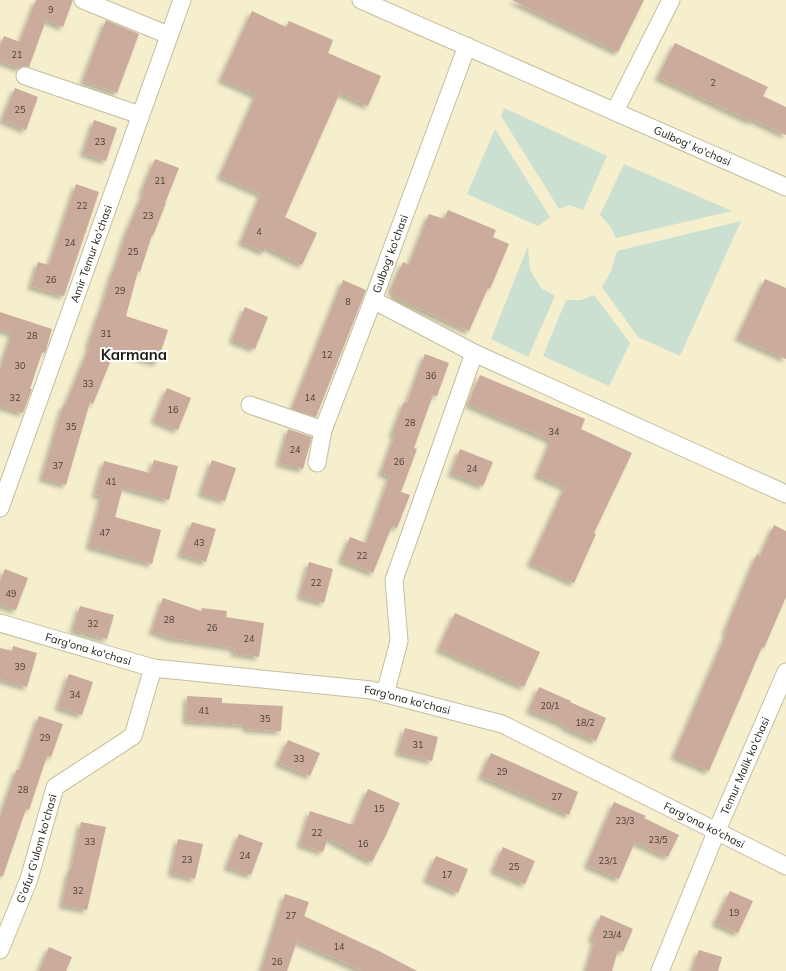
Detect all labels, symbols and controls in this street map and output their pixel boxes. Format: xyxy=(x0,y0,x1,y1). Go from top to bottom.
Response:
house number: 9 xyxy=(48,4,54,15)
house number: 21 xyxy=(12,49,22,60)
house number: 2 xyxy=(710,77,716,88)
house number: 25 xyxy=(15,104,26,115)
street label: Gulbog' ko'chasi xyxy=(652,123,733,169)
house number: 23 xyxy=(95,136,105,147)
house number: 21 xyxy=(155,175,165,186)
house number: 22 xyxy=(77,200,87,211)
street label: Amir Temur ko'chasi xyxy=(67,203,115,305)
house number: 23 xyxy=(143,210,153,221)
street label: Gulbog' ko'chasi xyxy=(369,213,411,295)
house number: 4 xyxy=(256,226,262,237)
house number: 24 xyxy=(65,237,76,248)
house number: 25 xyxy=(128,246,139,257)
house number: 26 xyxy=(46,274,56,285)
house number: 29 xyxy=(115,285,125,296)
house number: 8 xyxy=(345,296,351,307)
house number: 31 xyxy=(101,328,111,339)
house number: 28 xyxy=(27,330,37,341)
district label: Karmana xyxy=(101,345,167,364)
house number: 12 xyxy=(322,349,332,360)
house number: 30 xyxy=(15,360,25,371)
house number: 36 xyxy=(426,370,436,381)
house number: 33 xyxy=(83,378,93,389)
house number: 32 xyxy=(10,392,20,403)
house number: 14 xyxy=(305,392,316,403)
house number: 16 xyxy=(168,404,178,415)
house number: 28 xyxy=(405,417,415,428)
house number: 35 xyxy=(66,421,77,432)
house number: 34 xyxy=(549,426,560,437)
house number: 24 xyxy=(290,444,301,455)
house number: 26 xyxy=(394,456,404,467)
house number: 37 xyxy=(53,460,63,471)
house number: 24 xyxy=(467,463,478,474)
house number: 41 xyxy=(106,476,116,487)
house number: 47 xyxy=(100,527,110,538)
house number: 43 xyxy=(194,537,204,548)
house number: 22 xyxy=(357,550,367,561)
house number: 22 xyxy=(311,577,321,588)
house number: 49 xyxy=(6,588,16,599)
house number: 28 xyxy=(164,614,174,625)
house number: 32 xyxy=(88,618,98,629)
house number: 26 xyxy=(207,622,217,633)
street label: Farg'ona ko'chasi xyxy=(44,630,133,668)
house number: 24 xyxy=(244,633,255,644)
house number: 39 xyxy=(15,661,25,672)
street label: Farg'ona ko'chasi xyxy=(363,682,452,717)
house number: 34 xyxy=(70,689,81,700)
house number: 20/1 xyxy=(541,700,559,711)
house number: 41 xyxy=(199,705,209,716)
house number: 35 xyxy=(260,713,271,724)
street label: Temur Malik ko'chasi xyxy=(717,715,772,817)
house number: 18/2 xyxy=(576,717,594,728)
house number: 29 xyxy=(40,732,50,743)
house number: 31 xyxy=(413,739,423,750)
house number: 33 xyxy=(294,753,304,764)
house number: 29 xyxy=(497,766,507,777)
house number: 28 xyxy=(18,784,28,795)
house number: 27 xyxy=(552,791,562,802)
street label: G'afur G'ulom ko'chasi xyxy=(13,793,60,905)
street label: Farg'ona ko'chasi xyxy=(661,799,747,851)
house number: 15 xyxy=(374,803,385,814)
house number: 23/3 xyxy=(616,815,634,826)
house number: 22 xyxy=(312,827,322,838)
house number: 23/5 xyxy=(649,834,668,845)
house number: 33 xyxy=(85,836,95,847)
house number: 16 xyxy=(358,838,368,849)
house number: 24 xyxy=(240,850,251,861)
house number: 23 xyxy=(182,854,192,865)
house number: 23/1 xyxy=(599,855,617,866)
house number: 25 xyxy=(509,861,520,872)
house number: 17 xyxy=(442,869,452,880)
house number: 32 xyxy=(73,885,83,896)
house number: 19 xyxy=(729,907,739,918)
house number: 27 xyxy=(286,910,296,921)
house number: 23/4 xyxy=(603,929,622,940)
house number: 14 xyxy=(334,941,345,952)
house number: 26 xyxy=(272,956,282,967)

